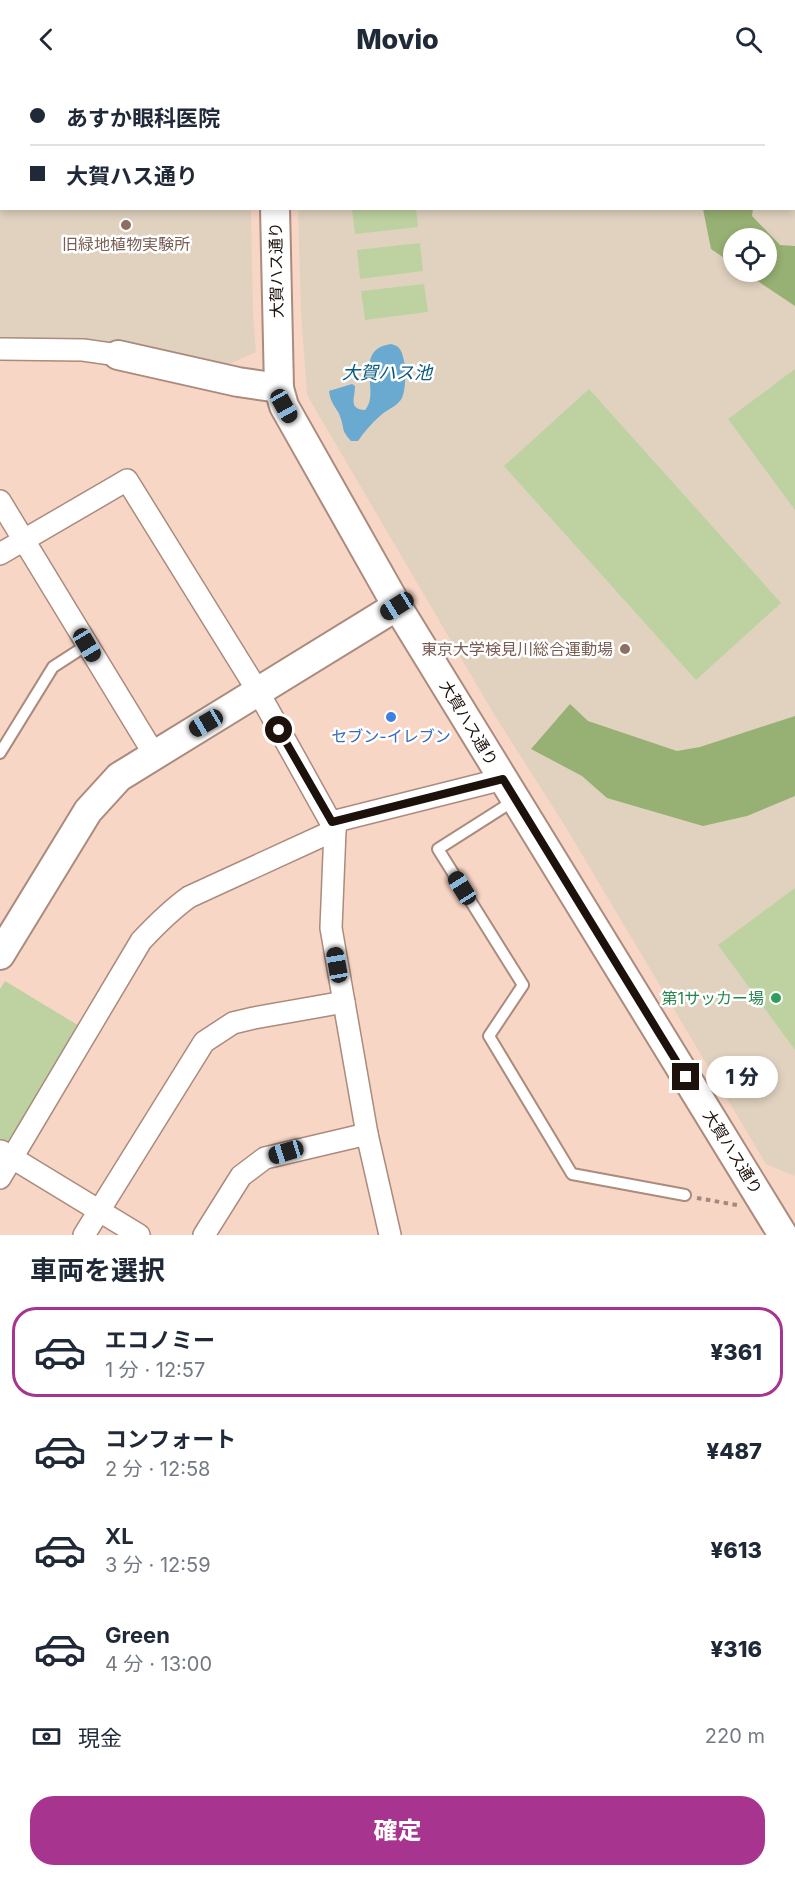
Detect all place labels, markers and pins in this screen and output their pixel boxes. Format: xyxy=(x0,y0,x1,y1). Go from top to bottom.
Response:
marker: 旧緑地植物実験所 xyxy=(119,218,133,232)
place label: 旧緑地植物実験所 xyxy=(62,234,190,254)
place label: 東京大学検見川総合運動場 xyxy=(421,639,613,659)
marker: 東京大学検見川総合運動場 xyxy=(618,642,632,656)
marker: セブン-イレブン xyxy=(384,710,398,724)
place label: セブン-イレブン xyxy=(331,726,451,746)
place label: 第1サッカー場 xyxy=(661,988,764,1008)
marker: 第1サッカー場 xyxy=(769,991,783,1005)

